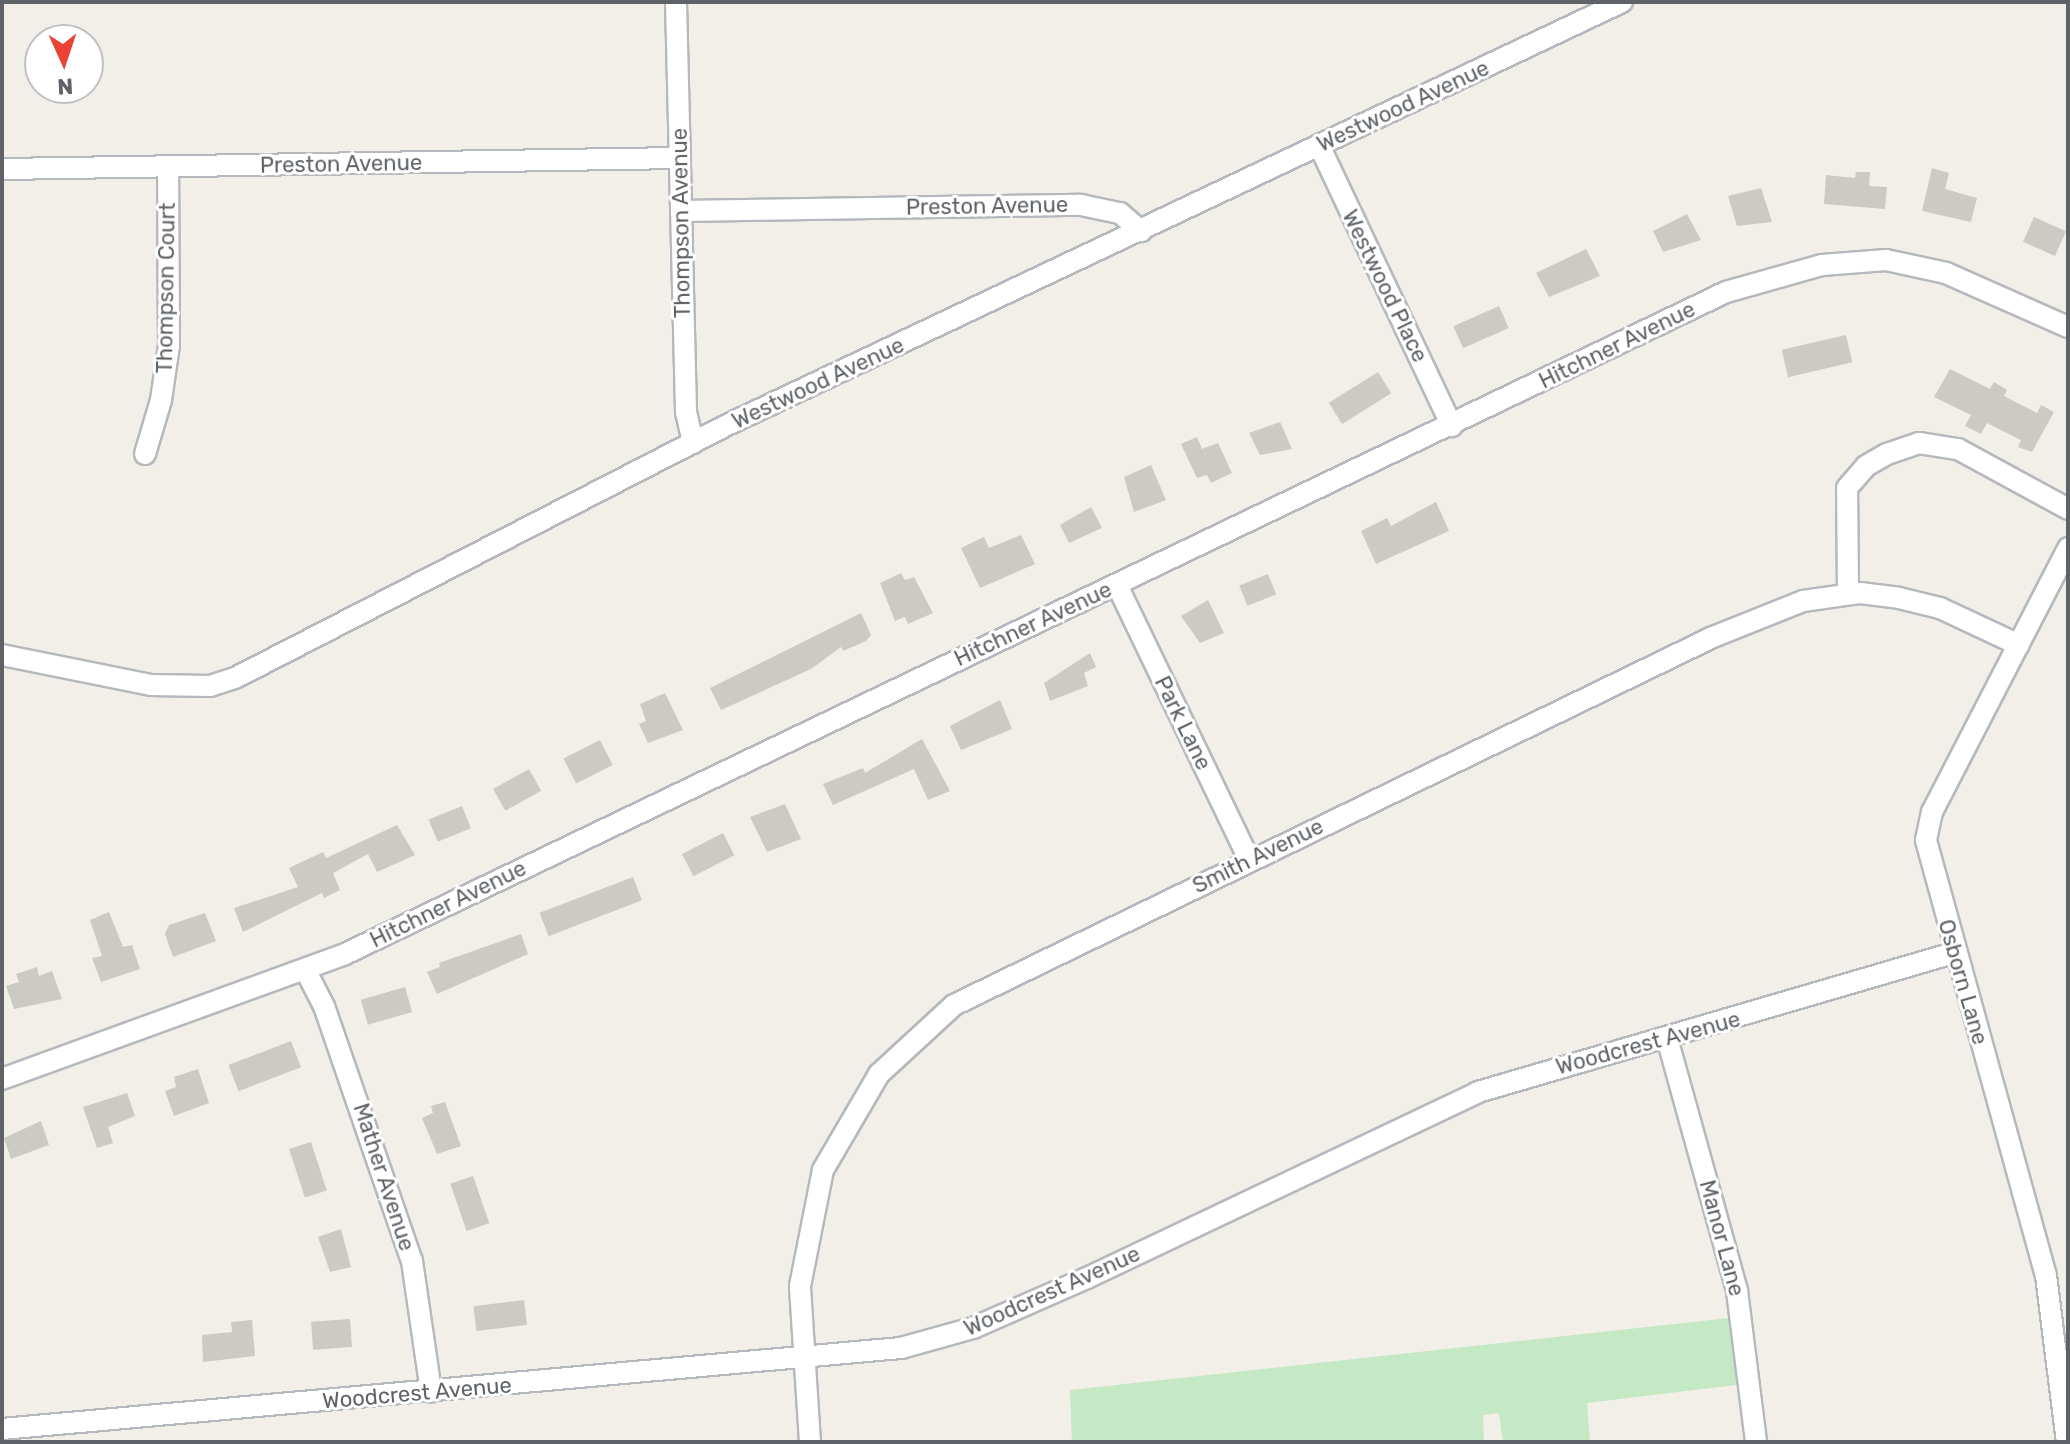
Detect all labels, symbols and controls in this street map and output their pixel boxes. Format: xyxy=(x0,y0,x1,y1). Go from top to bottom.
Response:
north arrow xyxy=(24,24,104,104)
street label: Westwood Avenue xyxy=(1312,54,1494,158)
text: N xyxy=(57,73,74,100)
street label: Thompson Avenue xyxy=(666,127,696,319)
street label: Preston Avenue xyxy=(259,149,423,179)
street label: Preston Avenue xyxy=(905,191,1069,221)
street label: Thompson Court xyxy=(151,202,181,374)
street label: Westwood Place xyxy=(1337,205,1433,367)
street label: Hitchner Avenue xyxy=(1534,296,1700,394)
street label: Westwood Avenue xyxy=(727,331,909,435)
street label: Hitchner Avenue xyxy=(950,576,1116,672)
street label: Park Lane xyxy=(1149,672,1217,774)
street label: Smith Avenue xyxy=(1188,813,1328,899)
street label: Hitchner Avenue xyxy=(365,855,531,953)
street label: Osborn Lane xyxy=(1933,916,1993,1048)
street label: Woodcrest Avenue xyxy=(1553,1006,1743,1080)
street label: Mather Avenue xyxy=(348,1099,420,1255)
street label: Manor Lane xyxy=(1694,1177,1750,1299)
street label: Woodcrest Avenue xyxy=(960,1240,1144,1342)
street label: Woodcrest Avenue xyxy=(321,1372,513,1414)

